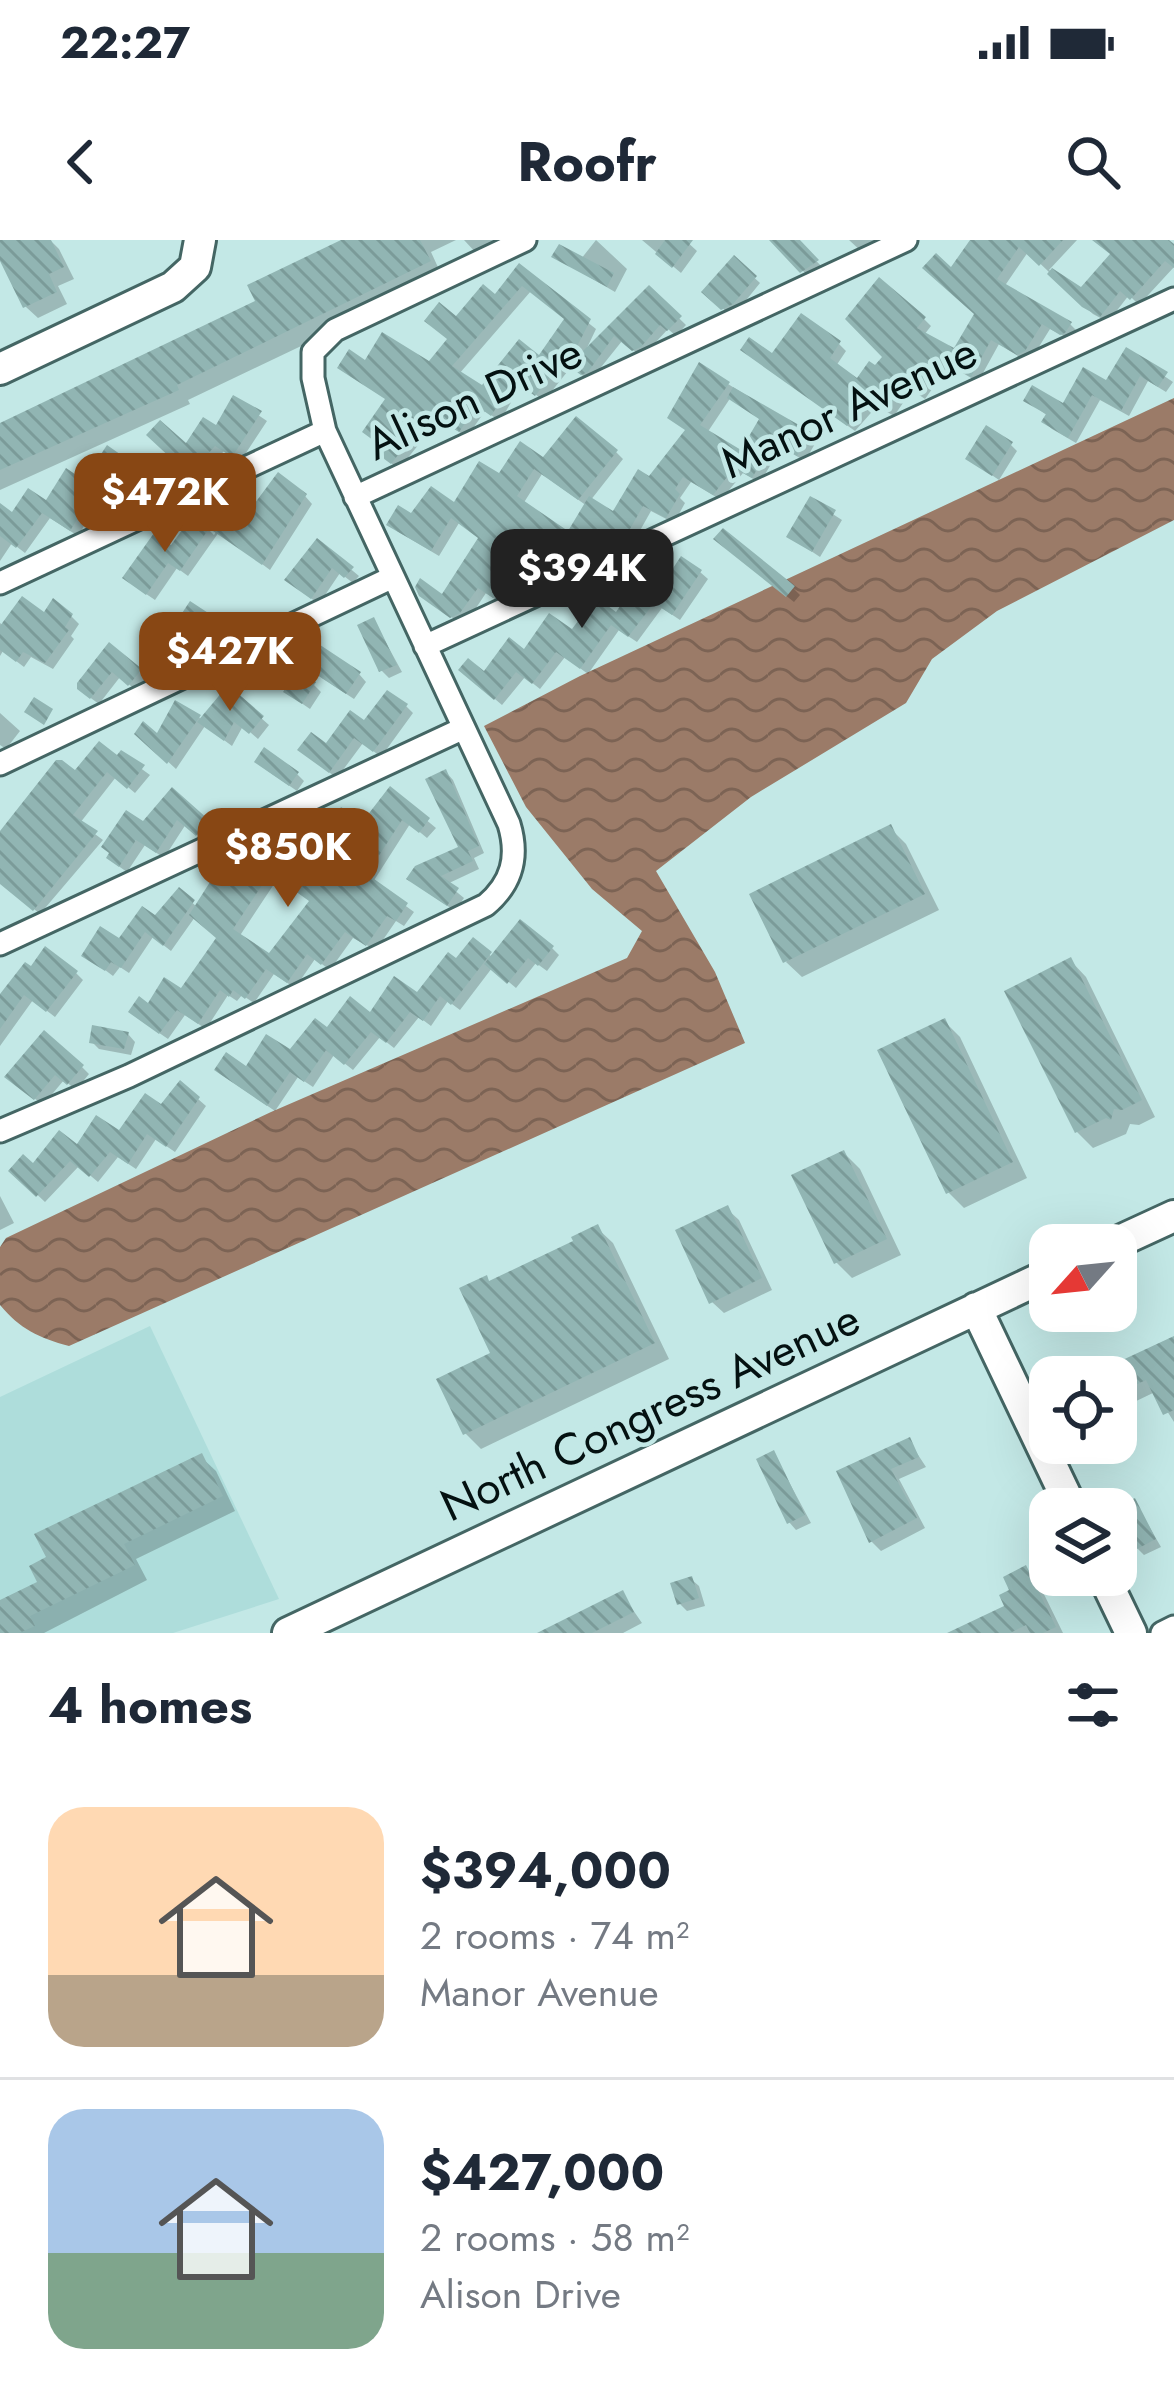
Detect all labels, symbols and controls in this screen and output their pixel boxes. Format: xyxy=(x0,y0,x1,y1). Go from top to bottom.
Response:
text: 22:27 xyxy=(60,10,190,75)
text: Roofr xyxy=(517,123,657,201)
icon: back xyxy=(48,129,114,195)
icon: search xyxy=(1060,129,1126,195)
street label: Manor Avenue xyxy=(710,319,988,495)
street label: Alison Drive xyxy=(355,320,593,476)
pin: $472K xyxy=(81,453,249,555)
text: $472K xyxy=(101,463,229,520)
pin: $394K xyxy=(498,529,666,631)
text: $394K xyxy=(517,539,647,596)
pin: $427K xyxy=(146,612,314,714)
text: $427K xyxy=(166,622,294,679)
pin: $850K xyxy=(204,808,372,910)
text: $850K xyxy=(225,818,351,875)
north arrow xyxy=(1029,1224,1137,1332)
map controls xyxy=(1029,1224,1137,1596)
street label: North Congress Avenue xyxy=(430,1286,870,1538)
button: locate xyxy=(1029,1356,1137,1464)
button: layers xyxy=(1029,1488,1137,1596)
text: 4 homes xyxy=(48,1668,252,1742)
icon: filters xyxy=(1060,1672,1126,1738)
text: $394,000 xyxy=(420,1833,671,1907)
icon: home xyxy=(144,1855,288,1999)
text: 2 rooms · 74 m² xyxy=(420,1907,689,1964)
text: Manor Avenue xyxy=(420,1964,659,2021)
text: $427,000 xyxy=(420,2135,664,2209)
icon: home xyxy=(144,2157,288,2301)
text: 2 rooms · 58 m² xyxy=(420,2209,689,2266)
text: Alison Drive xyxy=(420,2266,621,2323)

